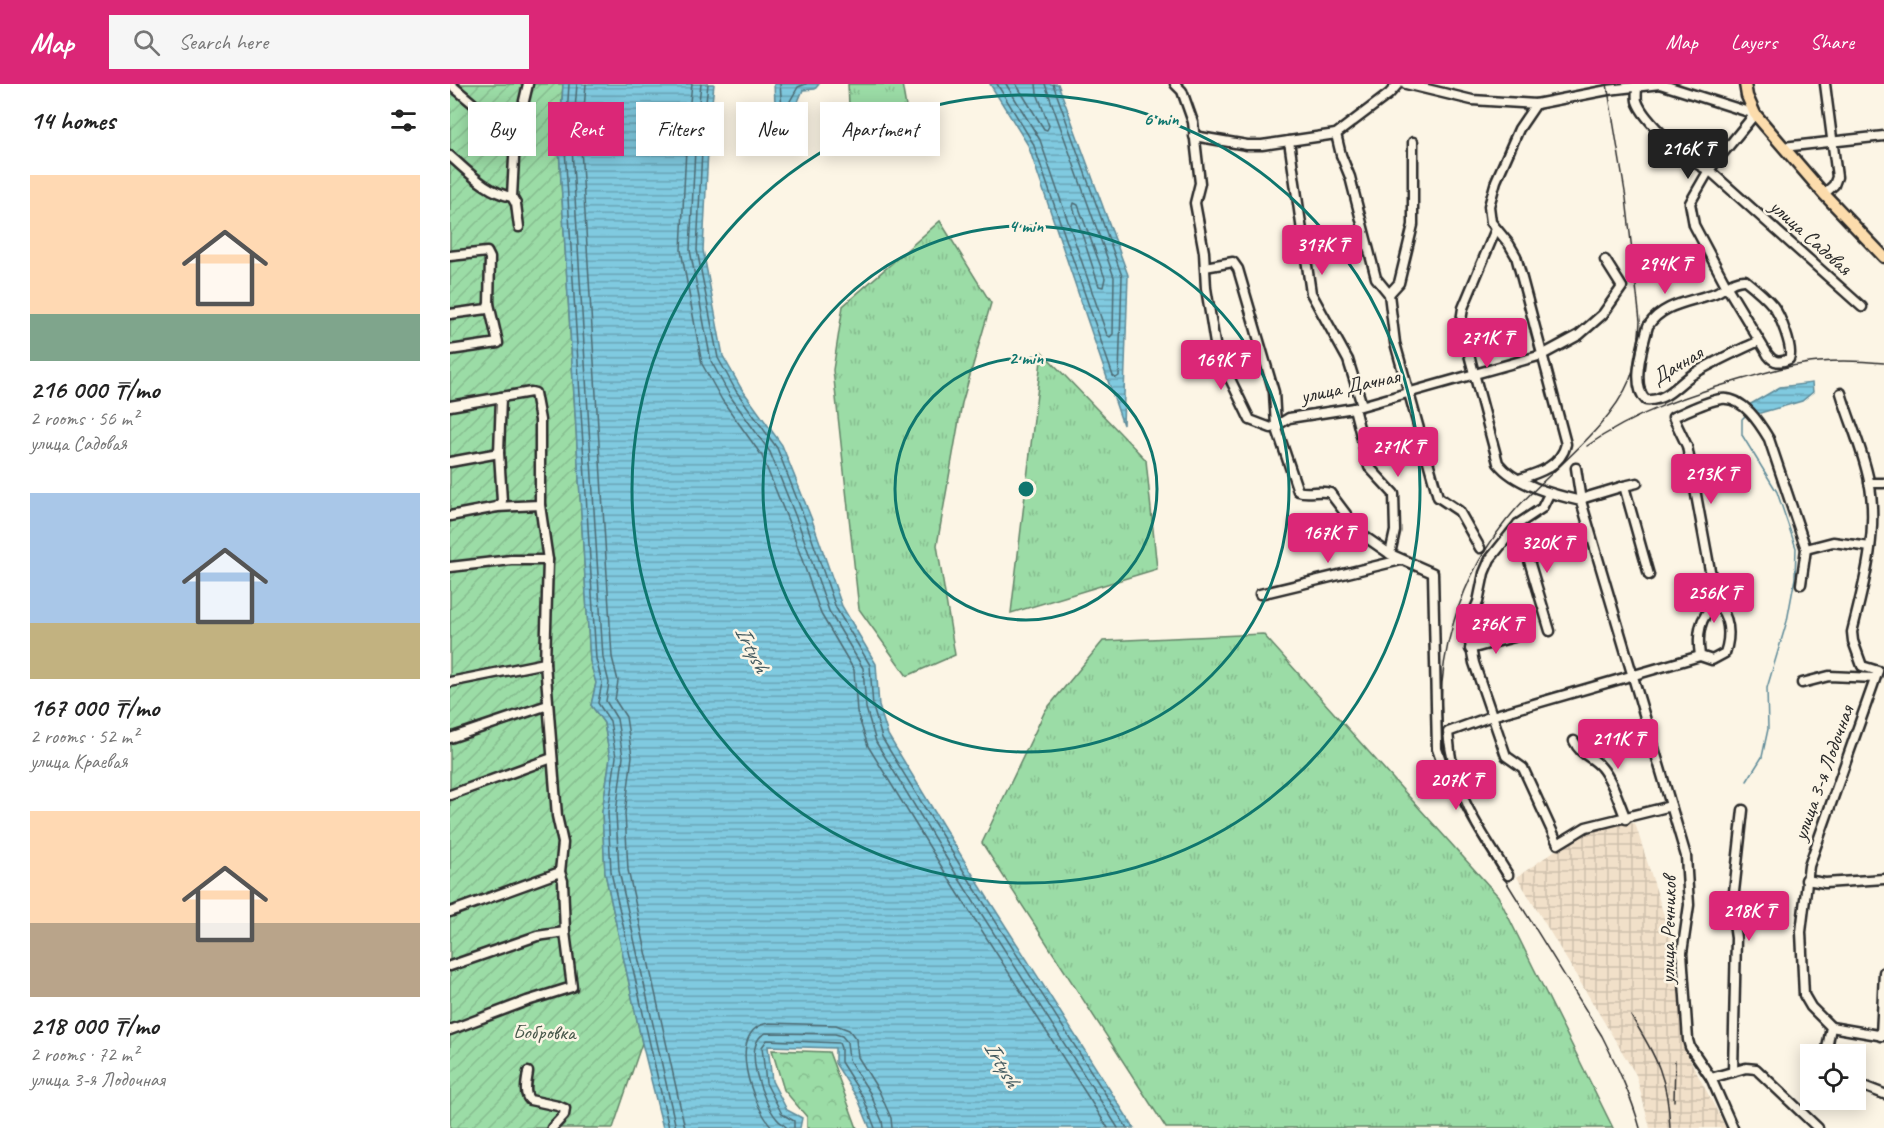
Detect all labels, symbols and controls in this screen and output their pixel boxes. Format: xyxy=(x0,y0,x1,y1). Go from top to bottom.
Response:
search box xyxy=(109,15,529,69)
text: Map xyxy=(30,25,73,60)
icon: search xyxy=(130,26,163,59)
text: Search here xyxy=(178,28,268,56)
text: Map xyxy=(1665,29,1698,55)
text: Layers xyxy=(1731,29,1777,55)
text: Share xyxy=(1810,29,1854,55)
chip: Buy xyxy=(468,102,536,156)
chip: Rent xyxy=(548,102,624,156)
chip: Filters xyxy=(636,102,724,156)
chip: New xyxy=(736,102,808,156)
chip: Apartment xyxy=(820,102,940,156)
text: 14 homes xyxy=(30,104,115,137)
icon: filters xyxy=(387,104,420,137)
text: 6 min xyxy=(1144,108,1179,130)
pin: 216K ₸ xyxy=(1639,129,1737,180)
text: 216K ₸ xyxy=(1662,136,1714,161)
street label: улица Садовая xyxy=(1763,192,1858,282)
icon: home xyxy=(171,214,279,322)
text: 4 min xyxy=(1009,215,1044,237)
pin: 317K ₸ xyxy=(1273,225,1371,276)
text: 317K ₸ xyxy=(1296,232,1348,257)
pin: 294K ₸ xyxy=(1616,244,1714,295)
text: 294K ₸ xyxy=(1639,251,1691,276)
pin: 271K ₸ xyxy=(1438,318,1536,369)
text: 271K ₸ xyxy=(1461,325,1513,350)
street label: Дачная xyxy=(1647,339,1709,390)
pin: 169K ₸ xyxy=(1172,340,1270,391)
text: 2 min xyxy=(1009,347,1044,369)
text: 169K ₸ xyxy=(1195,347,1247,372)
street label: улица Дачная xyxy=(1296,362,1404,410)
text: 216 000 ₸/mo xyxy=(30,373,159,406)
text: 2 rooms · 56 m² xyxy=(30,406,138,431)
pin: 271K ₸ xyxy=(1349,427,1447,478)
text: улица Садовая xyxy=(30,431,127,456)
text: 271K ₸ xyxy=(1372,434,1424,459)
pin: 213K ₸ xyxy=(1662,454,1760,505)
text: 213K ₸ xyxy=(1685,461,1737,486)
centre of rings xyxy=(1016,479,1036,499)
pin: 167K ₸ xyxy=(1279,513,1377,564)
text: 167K ₸ xyxy=(1302,520,1354,545)
pin: 320K ₸ xyxy=(1498,523,1596,574)
text: 320K ₸ xyxy=(1521,530,1573,555)
icon: home xyxy=(171,532,279,640)
pin: 256K ₸ xyxy=(1665,573,1763,624)
text: 256K ₸ xyxy=(1688,580,1740,605)
pin: 276K ₸ xyxy=(1447,604,1545,655)
text: 276K ₸ xyxy=(1470,611,1522,636)
water label: Irtysh xyxy=(728,621,776,679)
text: 167 000 ₸/mo xyxy=(30,691,159,724)
street label: улица 3-я Лодочная xyxy=(1786,701,1860,846)
pin: 211K ₸ xyxy=(1569,719,1667,770)
text: 2 rooms · 52 m² xyxy=(30,724,138,749)
text: 211K ₸ xyxy=(1592,726,1644,751)
text: улица Краевая xyxy=(30,749,128,774)
pin: 207K ₸ xyxy=(1407,760,1505,811)
text: 207K ₸ xyxy=(1430,767,1482,792)
icon: home xyxy=(171,850,279,958)
street label: улица Речников xyxy=(1654,871,1682,986)
pin: 218K ₸ xyxy=(1700,891,1798,942)
text: 218K ₸ xyxy=(1723,898,1775,923)
text: 218 000 ₸/mo xyxy=(30,1009,159,1042)
park label: Бобровка xyxy=(513,1019,578,1045)
water label: Irtysh xyxy=(978,1036,1027,1094)
text: 2 rooms · 72 m² xyxy=(30,1042,138,1067)
map controls xyxy=(1800,1044,1866,1110)
button: locate xyxy=(1800,1044,1866,1110)
text: улица 3-я Лодочная xyxy=(30,1067,165,1092)

